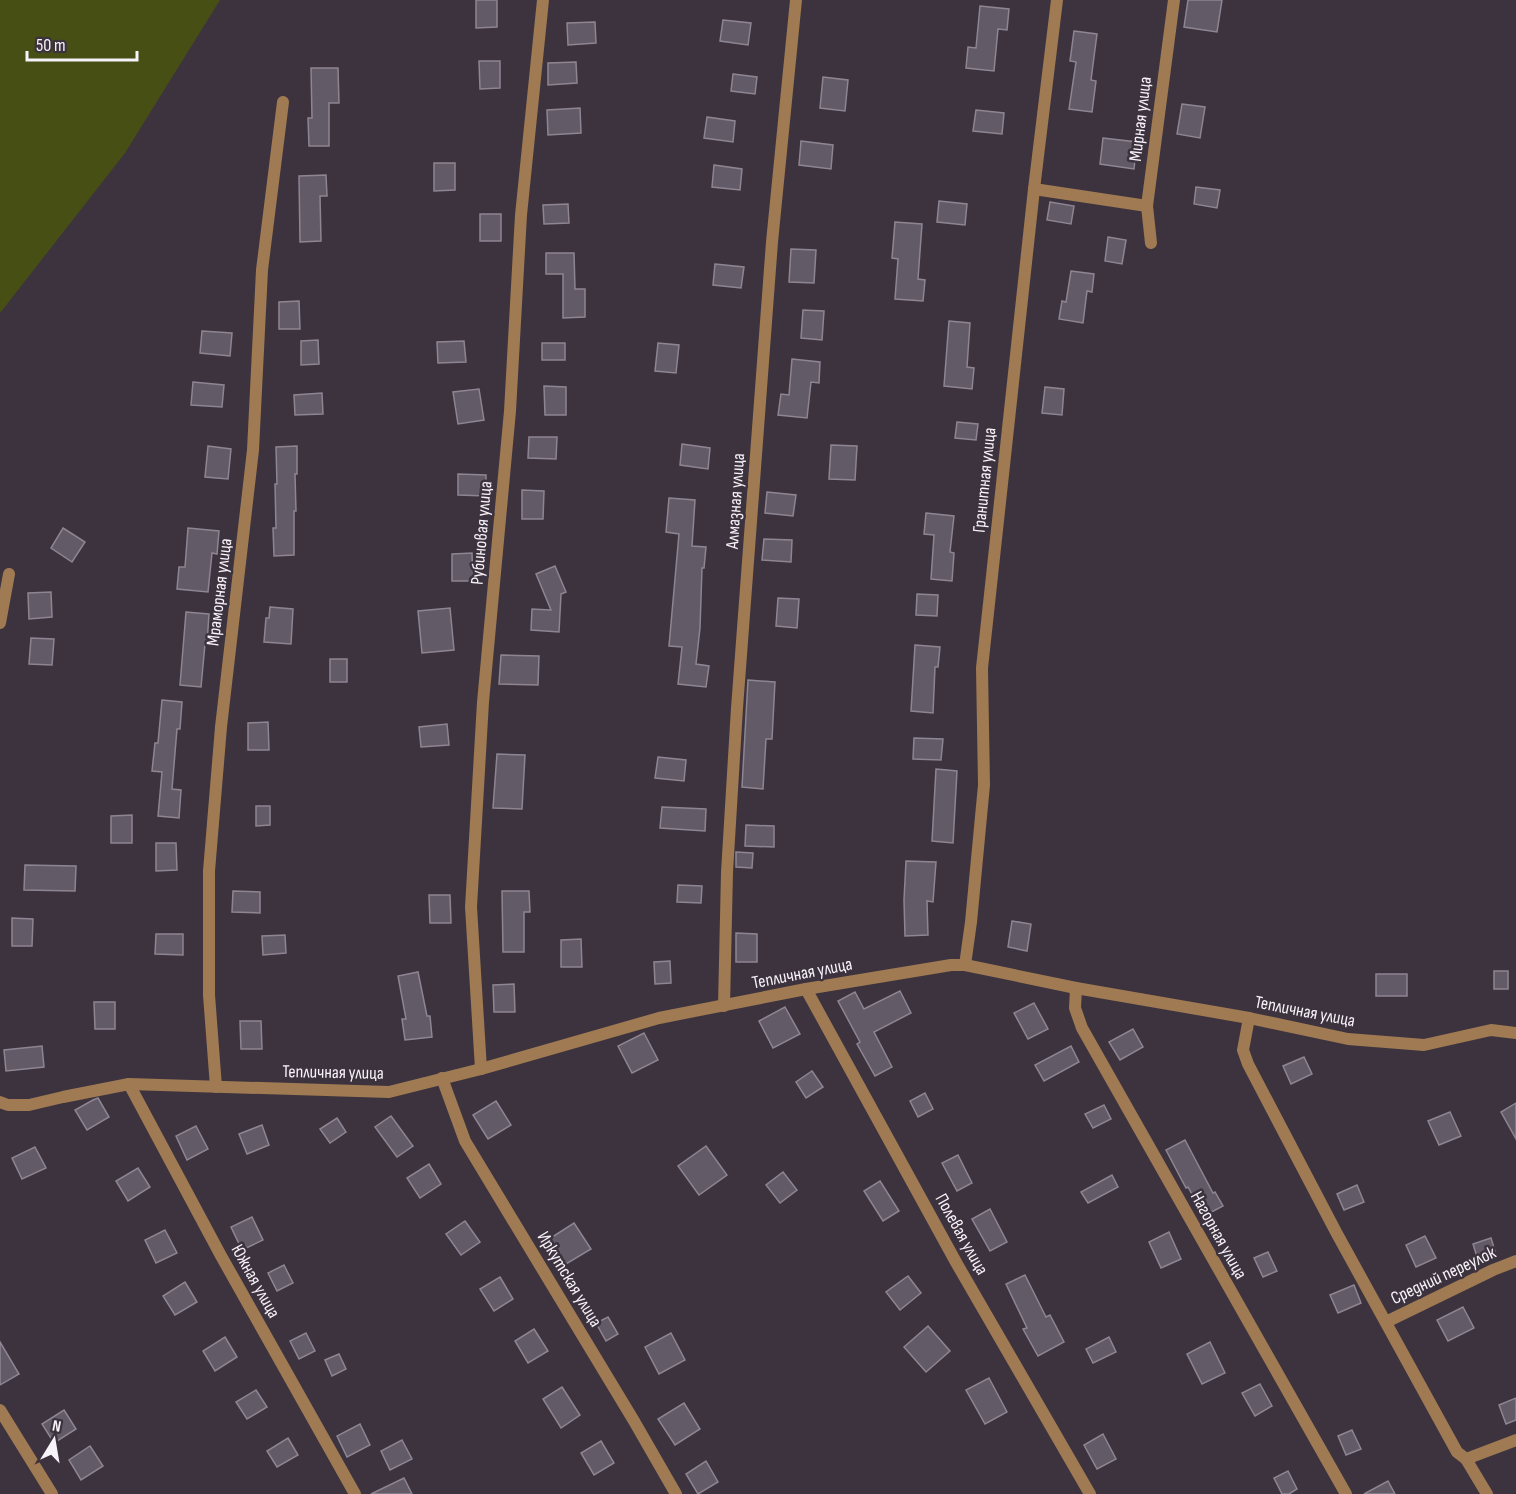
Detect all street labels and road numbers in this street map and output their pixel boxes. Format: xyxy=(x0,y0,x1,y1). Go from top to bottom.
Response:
street label: Мирная улица xyxy=(1125,75,1156,163)
street label: Гранитная улица xyxy=(969,426,1000,534)
street label: Алмазная улица xyxy=(722,452,749,551)
street label: Рубиновая улица xyxy=(467,480,496,586)
street label: Мраморная улица xyxy=(202,537,237,647)
street label: Тепличная улица xyxy=(750,953,854,993)
street label: Тепличная улица xyxy=(1253,991,1357,1031)
street label: Тепличная улица xyxy=(282,1061,384,1084)
street label: Нагорная улица xyxy=(1186,1188,1251,1283)
street label: Полевая улица xyxy=(931,1190,993,1279)
street label: Иркутская улица xyxy=(533,1228,606,1331)
street label: Южная улица xyxy=(227,1241,284,1322)
street label: Средний переулок xyxy=(1387,1242,1499,1309)

